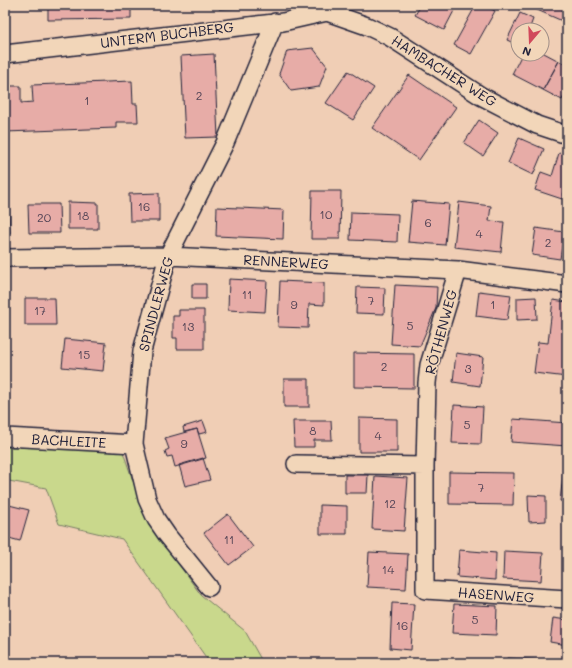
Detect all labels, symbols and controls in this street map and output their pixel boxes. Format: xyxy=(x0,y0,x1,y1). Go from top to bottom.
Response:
street label: UNTERM BUCHBERG xyxy=(99,17,235,52)
north arrow xyxy=(510,22,550,62)
street label: HAMBACHER WEG xyxy=(388,31,500,111)
text: N xyxy=(520,43,533,60)
house number: 2 xyxy=(196,87,202,103)
house number: 1 xyxy=(84,92,90,108)
house number: 16 xyxy=(138,198,150,214)
house number: 10 xyxy=(320,206,333,222)
house number: 18 xyxy=(77,207,89,223)
house number: 20 xyxy=(37,209,52,225)
house number: 6 xyxy=(424,214,432,230)
house number: 4 xyxy=(475,225,483,241)
house number: 2 xyxy=(545,234,551,250)
street label: RENNERWEG xyxy=(243,250,329,273)
street label: SPINDLERWEG xyxy=(134,254,177,353)
house number: 11 xyxy=(242,286,252,302)
street label: RÖTHENWEG xyxy=(420,287,461,376)
house number: 7 xyxy=(368,292,375,308)
house number: 9 xyxy=(290,296,298,312)
house number: 1 xyxy=(490,296,496,312)
house number: 17 xyxy=(34,302,46,318)
house number: 5 xyxy=(407,317,414,333)
house number: 13 xyxy=(182,318,194,334)
house number: 15 xyxy=(78,346,90,362)
house number: 2 xyxy=(381,358,387,374)
house number: 3 xyxy=(464,360,472,376)
house number: 5 xyxy=(464,416,471,432)
house number: 8 xyxy=(309,422,317,438)
house number: 4 xyxy=(374,427,382,443)
street label: BACHLEITE xyxy=(31,429,107,452)
house number: 9 xyxy=(180,435,188,451)
house number: 7 xyxy=(478,479,485,495)
house number: 12 xyxy=(384,495,396,511)
house number: 11 xyxy=(224,531,234,547)
house number: 14 xyxy=(382,561,394,577)
street label: HASENWEG xyxy=(457,582,535,607)
house number: 5 xyxy=(472,611,479,627)
house number: 16 xyxy=(396,617,408,633)

